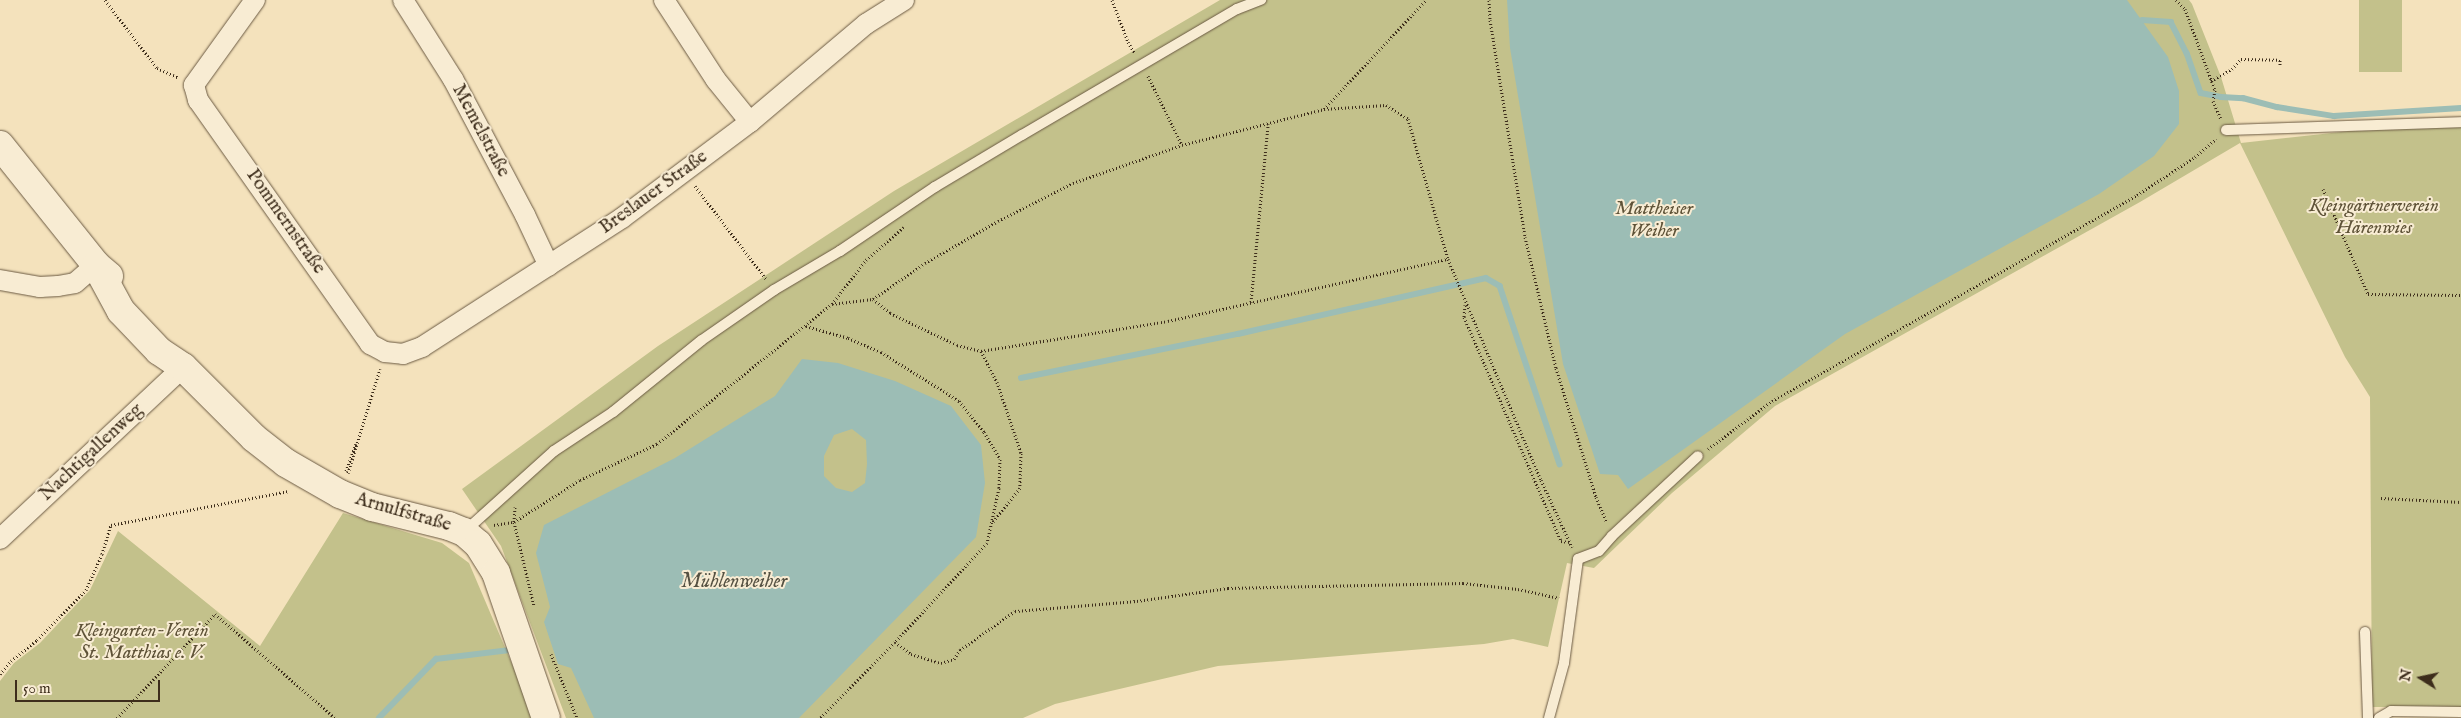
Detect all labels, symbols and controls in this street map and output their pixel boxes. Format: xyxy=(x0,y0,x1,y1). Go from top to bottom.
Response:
street label: Memelstraße xyxy=(446,81,514,181)
street label: Breslauer Straße xyxy=(596,146,712,240)
street label: Pommernstraße xyxy=(240,165,330,279)
park label: Kleingärtnerverein Härenwies xyxy=(2309,196,2439,240)
park label: Mattheiser Weiher xyxy=(1615,199,1693,243)
street label: Nachtigallenweg xyxy=(36,399,148,507)
street label: Arnulfstraße xyxy=(352,488,454,538)
water label: Mühlenweiher xyxy=(681,569,787,593)
park label: Kleingarten-Verein St. Matthias e. V. xyxy=(75,621,209,665)
north arrow xyxy=(2396,653,2446,703)
text: N xyxy=(2396,668,2416,683)
scale bar xyxy=(18,670,162,702)
text: 50 m xyxy=(23,679,51,698)

